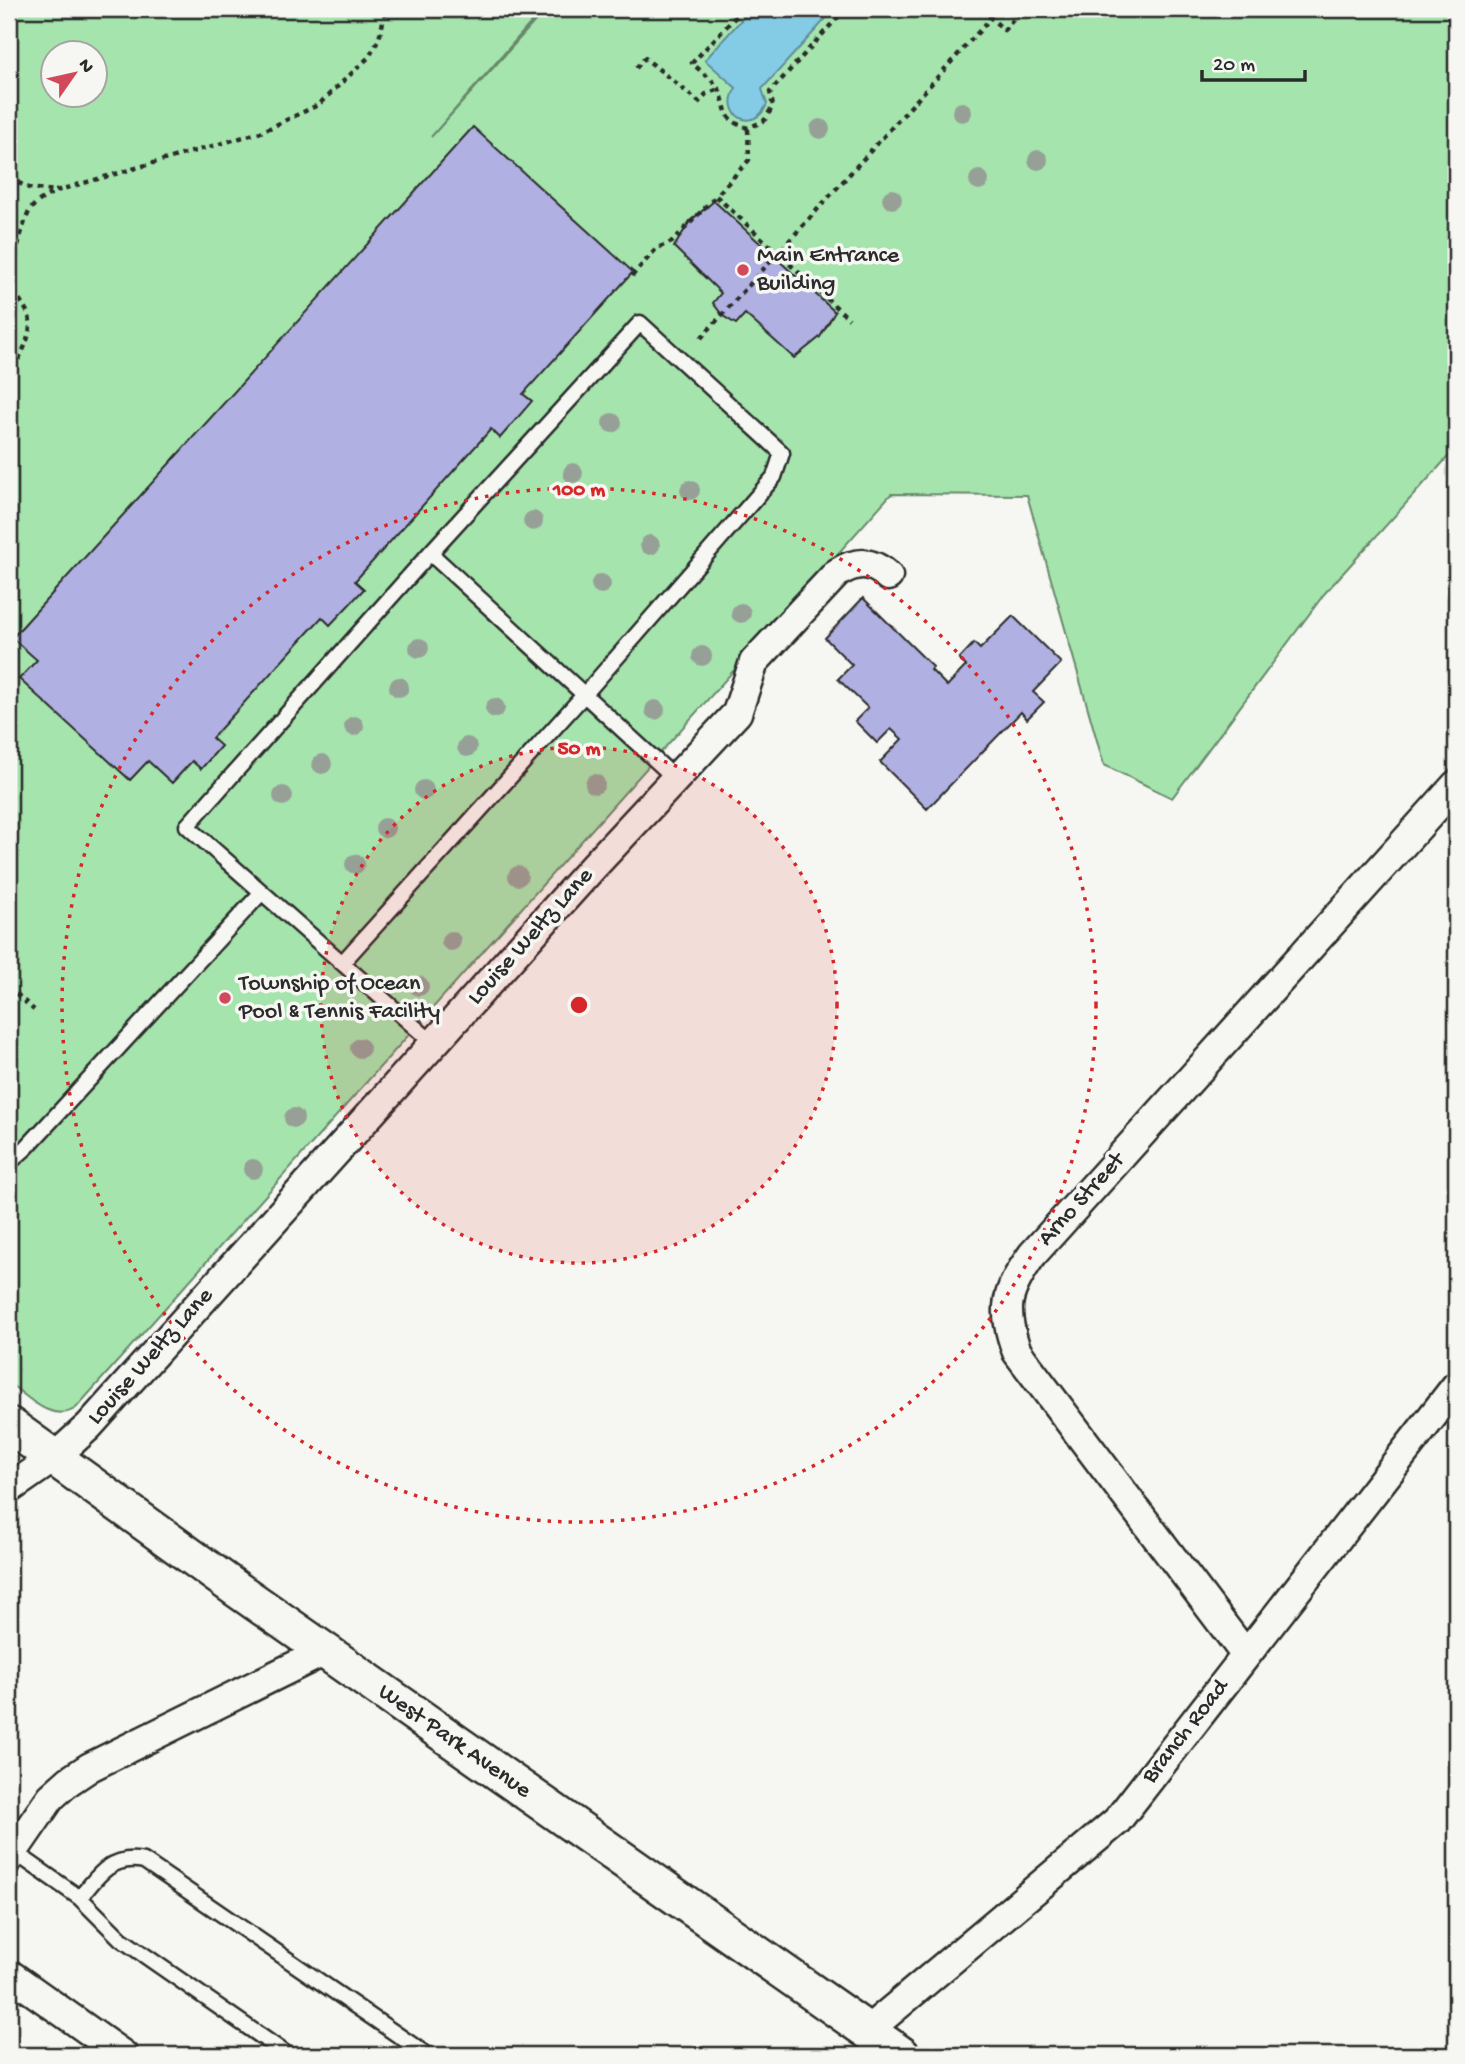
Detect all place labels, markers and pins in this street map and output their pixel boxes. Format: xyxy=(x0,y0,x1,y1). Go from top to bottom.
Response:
place label: Main Entrance Building xyxy=(756,242,900,299)
marker: Main Entrance Building xyxy=(735,262,751,278)
place label: Township of Ocean Pool & Tennis Facility xyxy=(237,970,440,1027)
marker: Township of Ocean Pool & Tennis Facility xyxy=(217,990,233,1006)
centre of rings xyxy=(567,993,591,1017)

